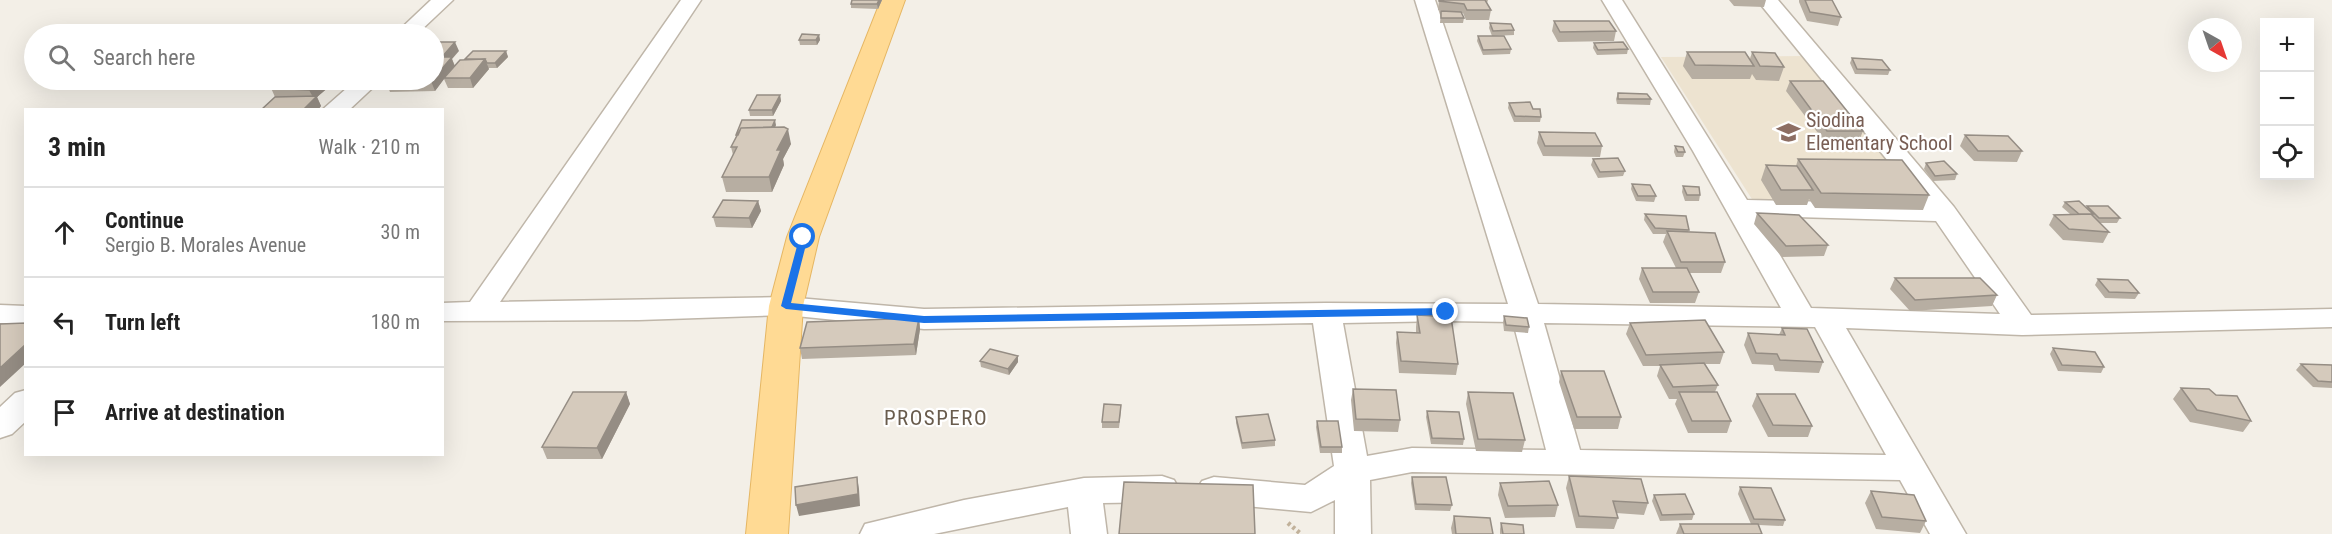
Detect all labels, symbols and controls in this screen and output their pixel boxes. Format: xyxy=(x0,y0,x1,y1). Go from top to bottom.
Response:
north arrow xyxy=(2188,18,2242,72)
map controls xyxy=(2260,18,2314,180)
button: + xyxy=(2260,18,2314,72)
search box xyxy=(24,24,444,90)
icon: search xyxy=(45,41,78,74)
text: Search here xyxy=(93,45,195,70)
button: − xyxy=(2260,72,2314,126)
place label: Siodina Elementary School xyxy=(1806,108,1953,155)
school or university icon: Siodina Elementary School xyxy=(1775,119,1801,145)
button: locate xyxy=(2260,126,2314,180)
text: 3 min xyxy=(48,132,106,162)
text: Walk · 210 m xyxy=(319,135,420,159)
text: Continue xyxy=(105,208,184,233)
icon: ahead xyxy=(48,216,81,249)
text: 30 m xyxy=(381,220,420,244)
route start xyxy=(789,223,815,249)
text: Sergio B. Morales Avenue xyxy=(105,233,306,257)
route end xyxy=(1432,298,1458,324)
icon: left xyxy=(48,306,81,339)
text: Turn left xyxy=(105,310,180,335)
text: 180 m xyxy=(371,310,420,334)
icon: arrive xyxy=(48,396,81,429)
text: Arrive at destination xyxy=(105,400,285,425)
district label: PROSPERO xyxy=(884,406,988,430)

